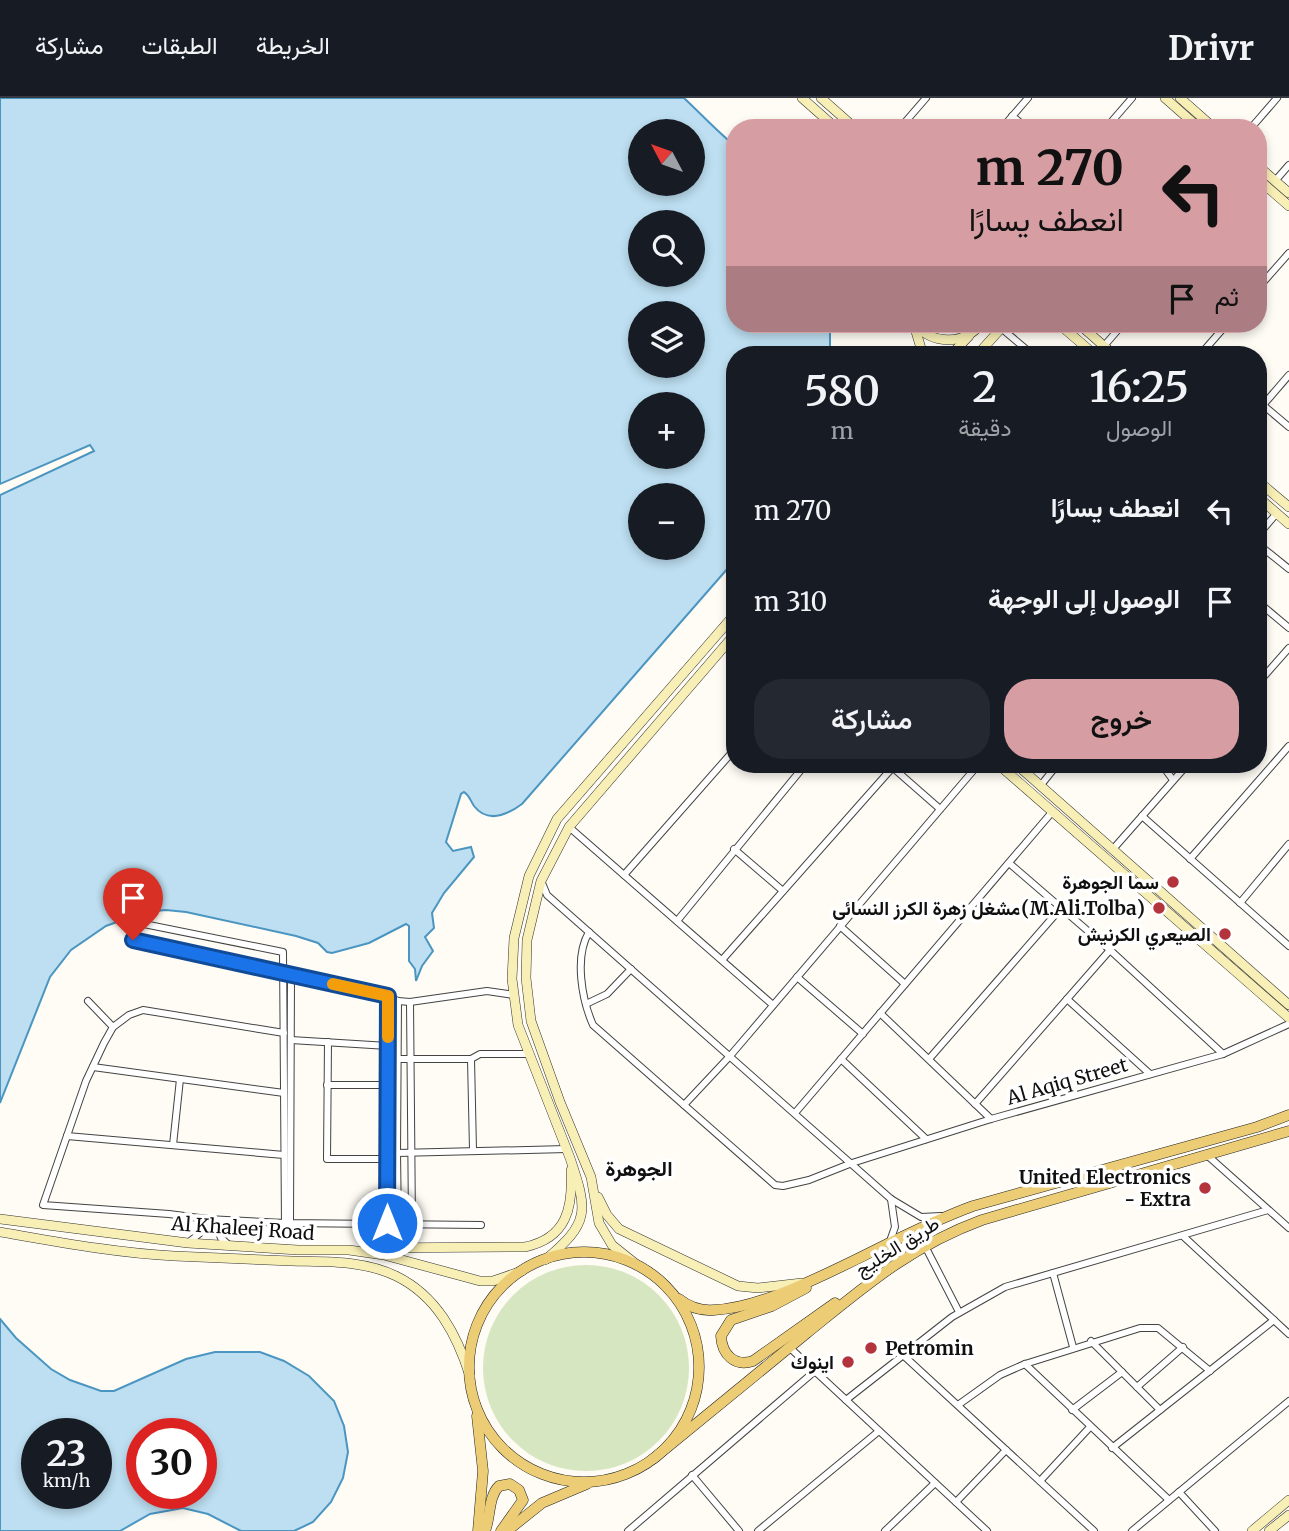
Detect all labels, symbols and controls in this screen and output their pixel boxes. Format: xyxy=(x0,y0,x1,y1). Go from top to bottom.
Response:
text: Drivr xyxy=(1168,28,1254,69)
text: مشاركة xyxy=(35,30,103,61)
text: الطبقات xyxy=(141,30,218,61)
text: الخريطة xyxy=(256,30,330,61)
north arrow xyxy=(628,119,705,196)
map controls xyxy=(628,119,705,560)
text: 270 m xyxy=(976,137,1124,198)
icon: left xyxy=(1148,147,1239,238)
text: انعطف يسارًا xyxy=(969,200,1124,240)
button: search xyxy=(628,210,705,287)
icon: arrive xyxy=(1163,280,1201,318)
text: ثم xyxy=(1215,280,1239,313)
button: layers xyxy=(628,301,705,378)
text: 2 xyxy=(972,361,997,413)
text: 16:25 xyxy=(1089,361,1189,413)
text: 580 xyxy=(804,365,880,417)
button: + xyxy=(628,392,705,469)
text: دقيقة xyxy=(958,413,1011,442)
text: الوصول xyxy=(1106,413,1172,442)
text: m xyxy=(831,416,854,445)
button: − xyxy=(628,483,705,560)
text: انعطف يسارًا xyxy=(1051,491,1180,524)
icon: left xyxy=(1201,492,1239,530)
text: 270 m xyxy=(754,494,831,527)
text: الوصول إلى الوجهة xyxy=(988,582,1180,615)
icon: arrive xyxy=(1201,583,1239,621)
text: 310 m xyxy=(754,585,827,618)
button: مشاركة xyxy=(754,679,990,759)
button: خروج xyxy=(1004,679,1239,759)
pin xyxy=(103,868,163,940)
place label: سما الجوهرة xyxy=(1062,870,1159,895)
marker: سما الجوهرة xyxy=(1165,874,1181,890)
icon: arrive xyxy=(114,879,152,917)
place label: مشغل زهرة الكرز النسائى(M.Ali.Tolba) xyxy=(832,896,1145,921)
marker: مشغل زهرة الكرز النسائى(M.Ali.Tolba) xyxy=(1151,900,1167,916)
place label: الصيعري الكرنيش xyxy=(1078,922,1211,951)
marker: الصيعري الكرنيش xyxy=(1217,926,1233,942)
street label: Al Aqiq Street xyxy=(1003,1052,1131,1110)
district label: الجوهرة xyxy=(605,1155,673,1182)
place label: United Electronics - Extra xyxy=(1019,1165,1191,1211)
marker: United Electronics - Extra xyxy=(1197,1180,1213,1196)
position arrow xyxy=(350,1186,424,1260)
street label: Al Khaleej Road xyxy=(170,1211,315,1245)
street label: طريق الخليج xyxy=(851,1211,945,1283)
place label: Petromin xyxy=(885,1336,974,1360)
marker: Petromin xyxy=(863,1340,879,1356)
place label: اينوك xyxy=(791,1350,834,1375)
marker: اينوك xyxy=(840,1354,856,1370)
speed limit sign: 30 xyxy=(126,1418,217,1509)
text: 23 xyxy=(47,1432,86,1476)
text: km/h xyxy=(43,1469,90,1492)

